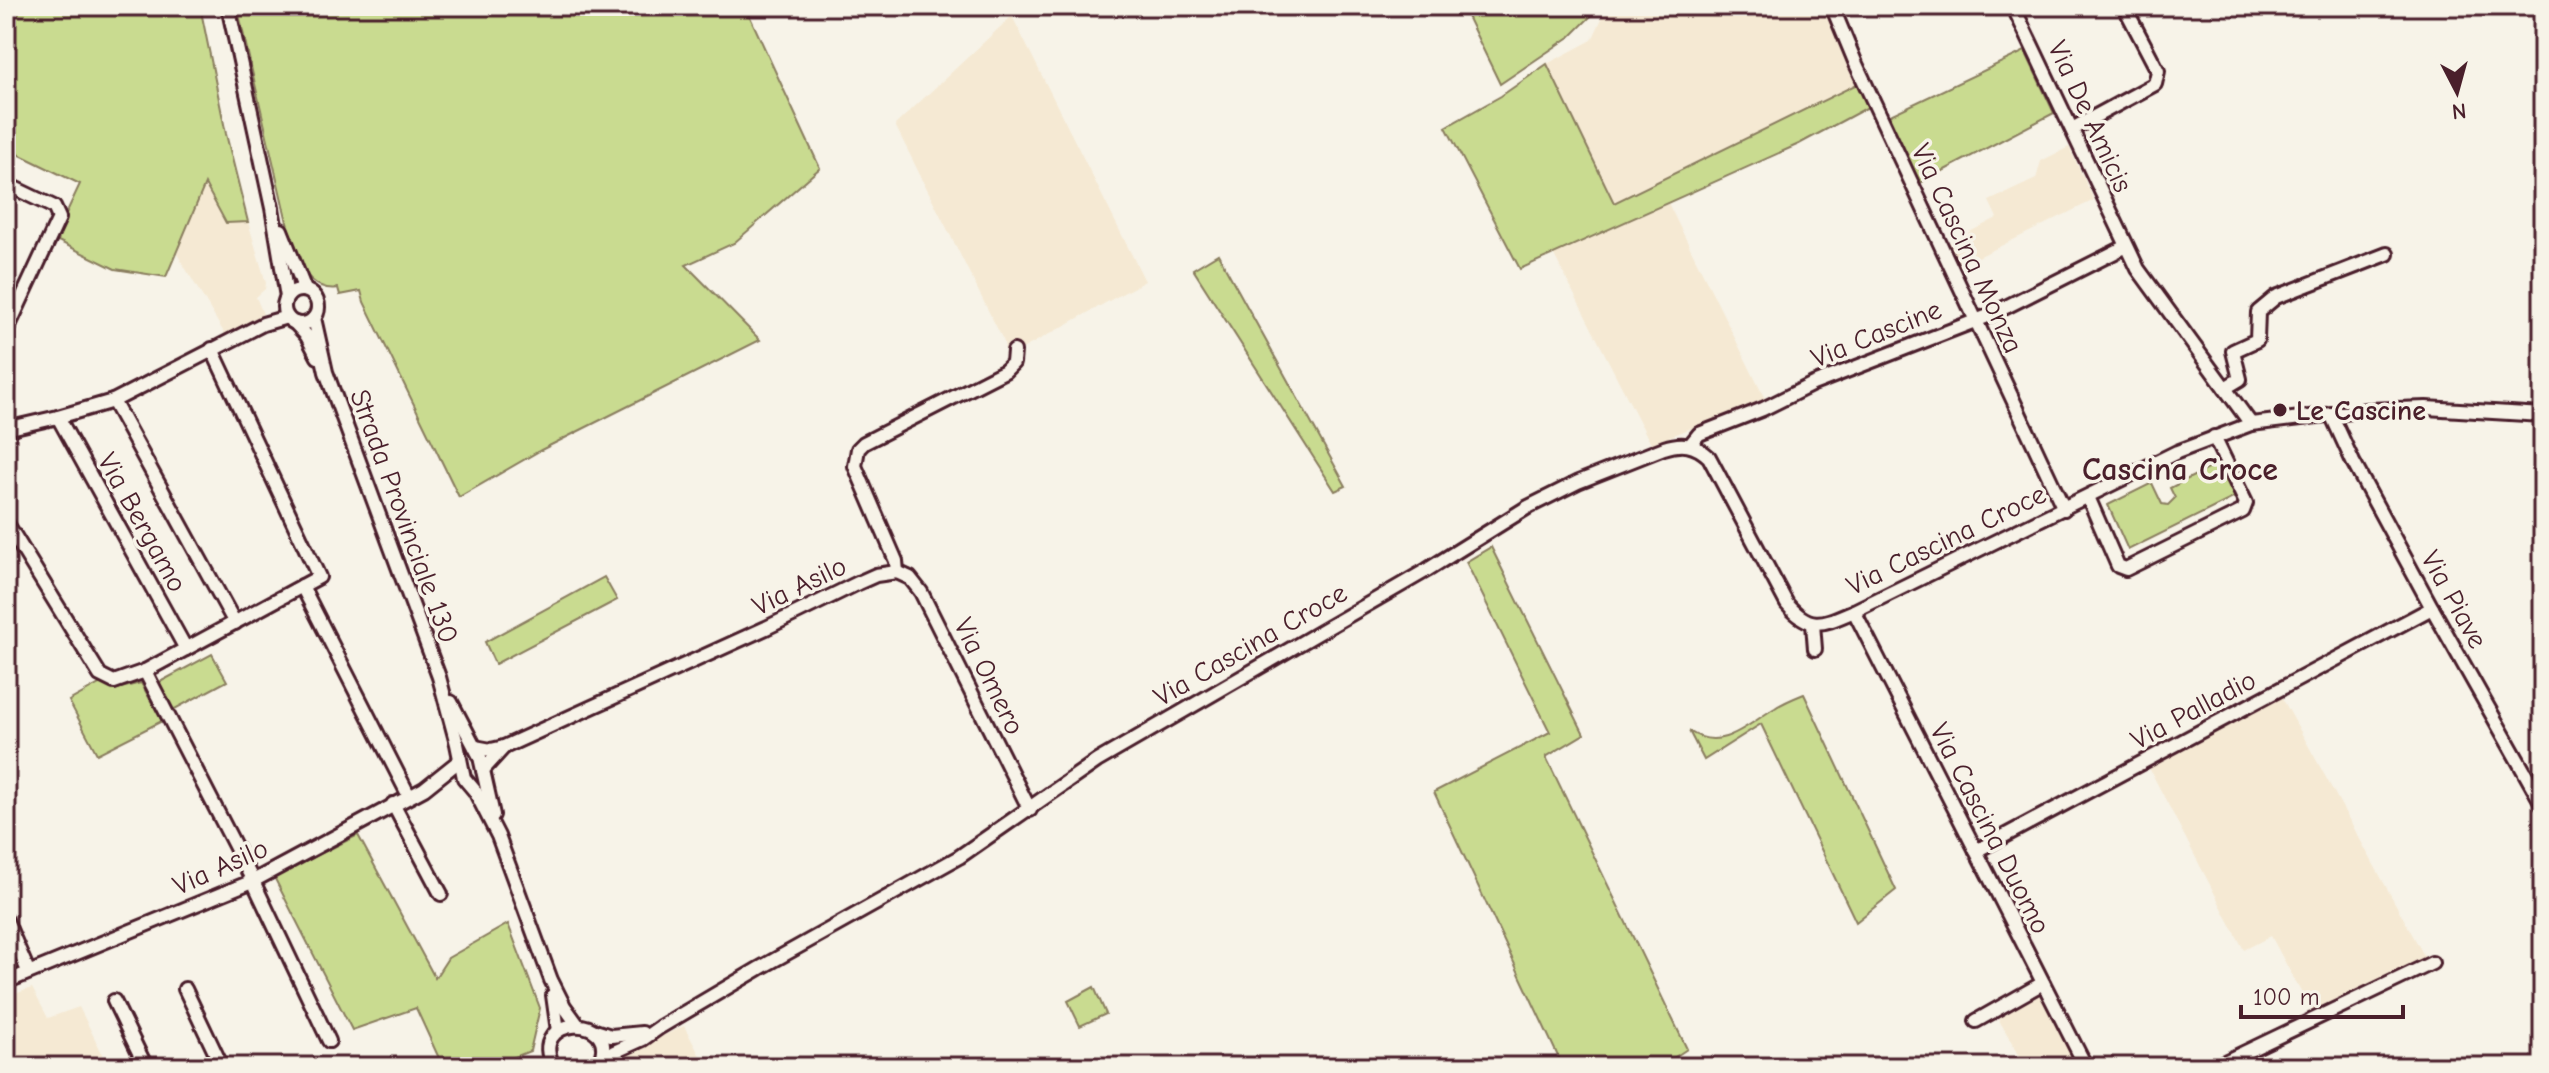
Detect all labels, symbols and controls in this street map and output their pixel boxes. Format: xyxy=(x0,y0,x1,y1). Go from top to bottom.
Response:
street label: Via De Amicis xyxy=(2041,36,2139,197)
north arrow xyxy=(2417,52,2497,132)
text: N xyxy=(2450,97,2467,125)
street label: Via Cascina Monza xyxy=(1905,139,2030,358)
street label: Via Cascine xyxy=(1807,293,1946,375)
street label: Strada Provinciale 130 xyxy=(343,385,465,648)
place label: Le Cascine xyxy=(2296,395,2426,427)
marker: Le Cascine xyxy=(2271,401,2289,419)
street label: Via Bergamo xyxy=(91,447,193,598)
district label: Cascina Croce xyxy=(2082,451,2278,488)
street label: Via Cascina Croce xyxy=(1842,478,2051,602)
street label: Via Piave xyxy=(2414,545,2494,654)
street label: Via Asilo xyxy=(747,550,852,622)
street label: Via Cascina Croce xyxy=(1148,577,1353,713)
street label: Via Omero xyxy=(947,613,1031,740)
street label: Via Palladio xyxy=(2126,664,2261,756)
street label: Via Cascina Duomo xyxy=(1923,718,2057,939)
street label: Via Asilo xyxy=(168,832,273,902)
scale bar xyxy=(2241,969,2403,1019)
text: 100 m xyxy=(2253,983,2320,1011)

